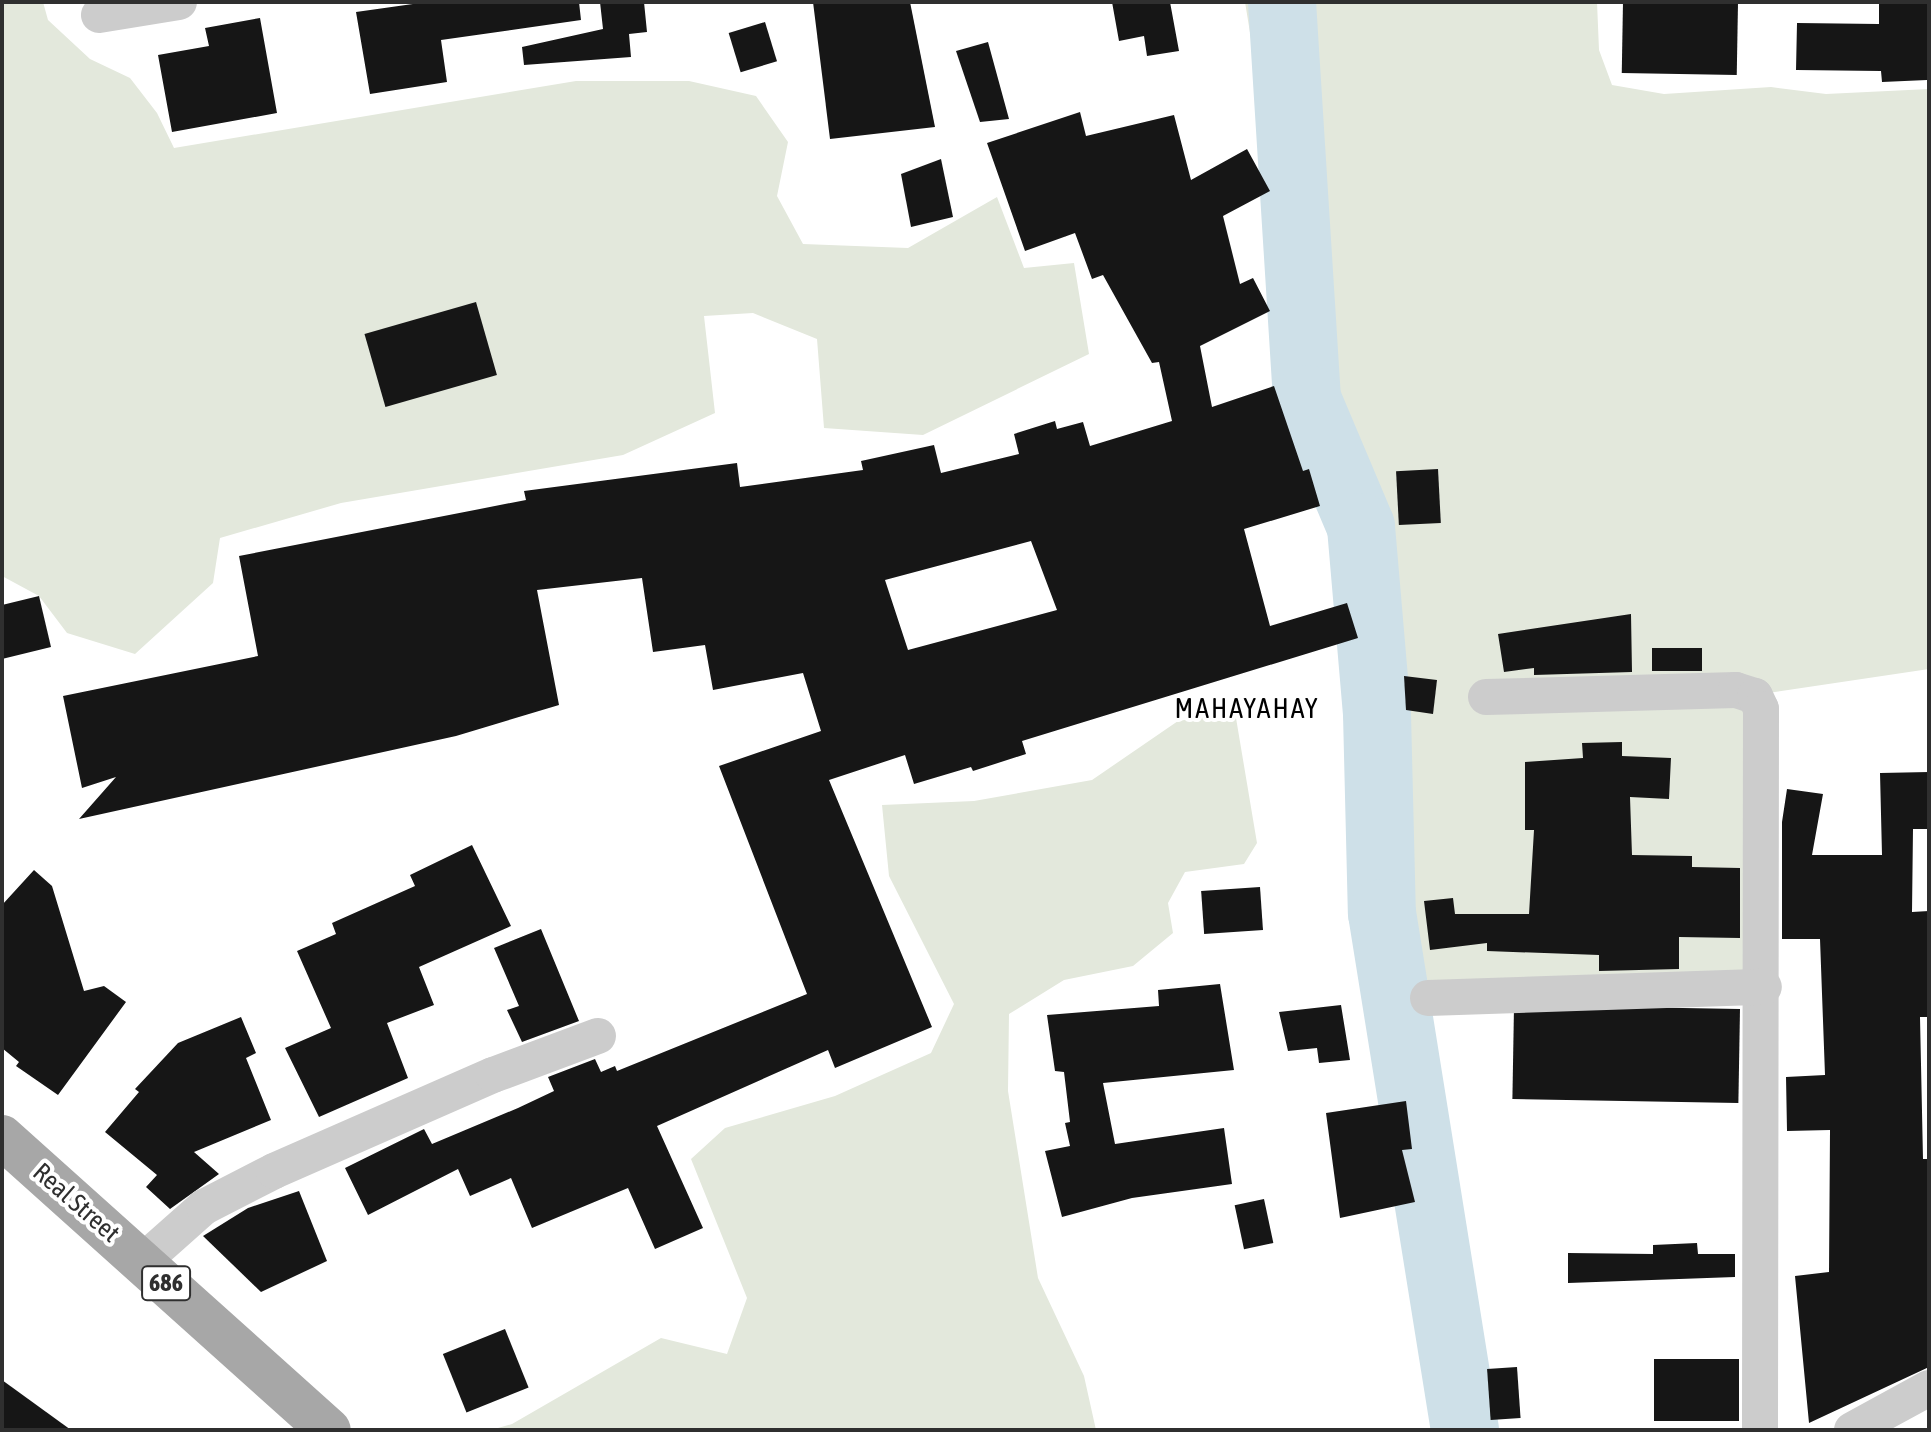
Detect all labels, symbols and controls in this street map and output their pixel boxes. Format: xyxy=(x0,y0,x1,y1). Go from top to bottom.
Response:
district label: MAHAYAHAY xyxy=(1175,691,1319,725)
street label: Real Street xyxy=(26,1157,126,1249)
road number: 686 xyxy=(140,1263,192,1303)

